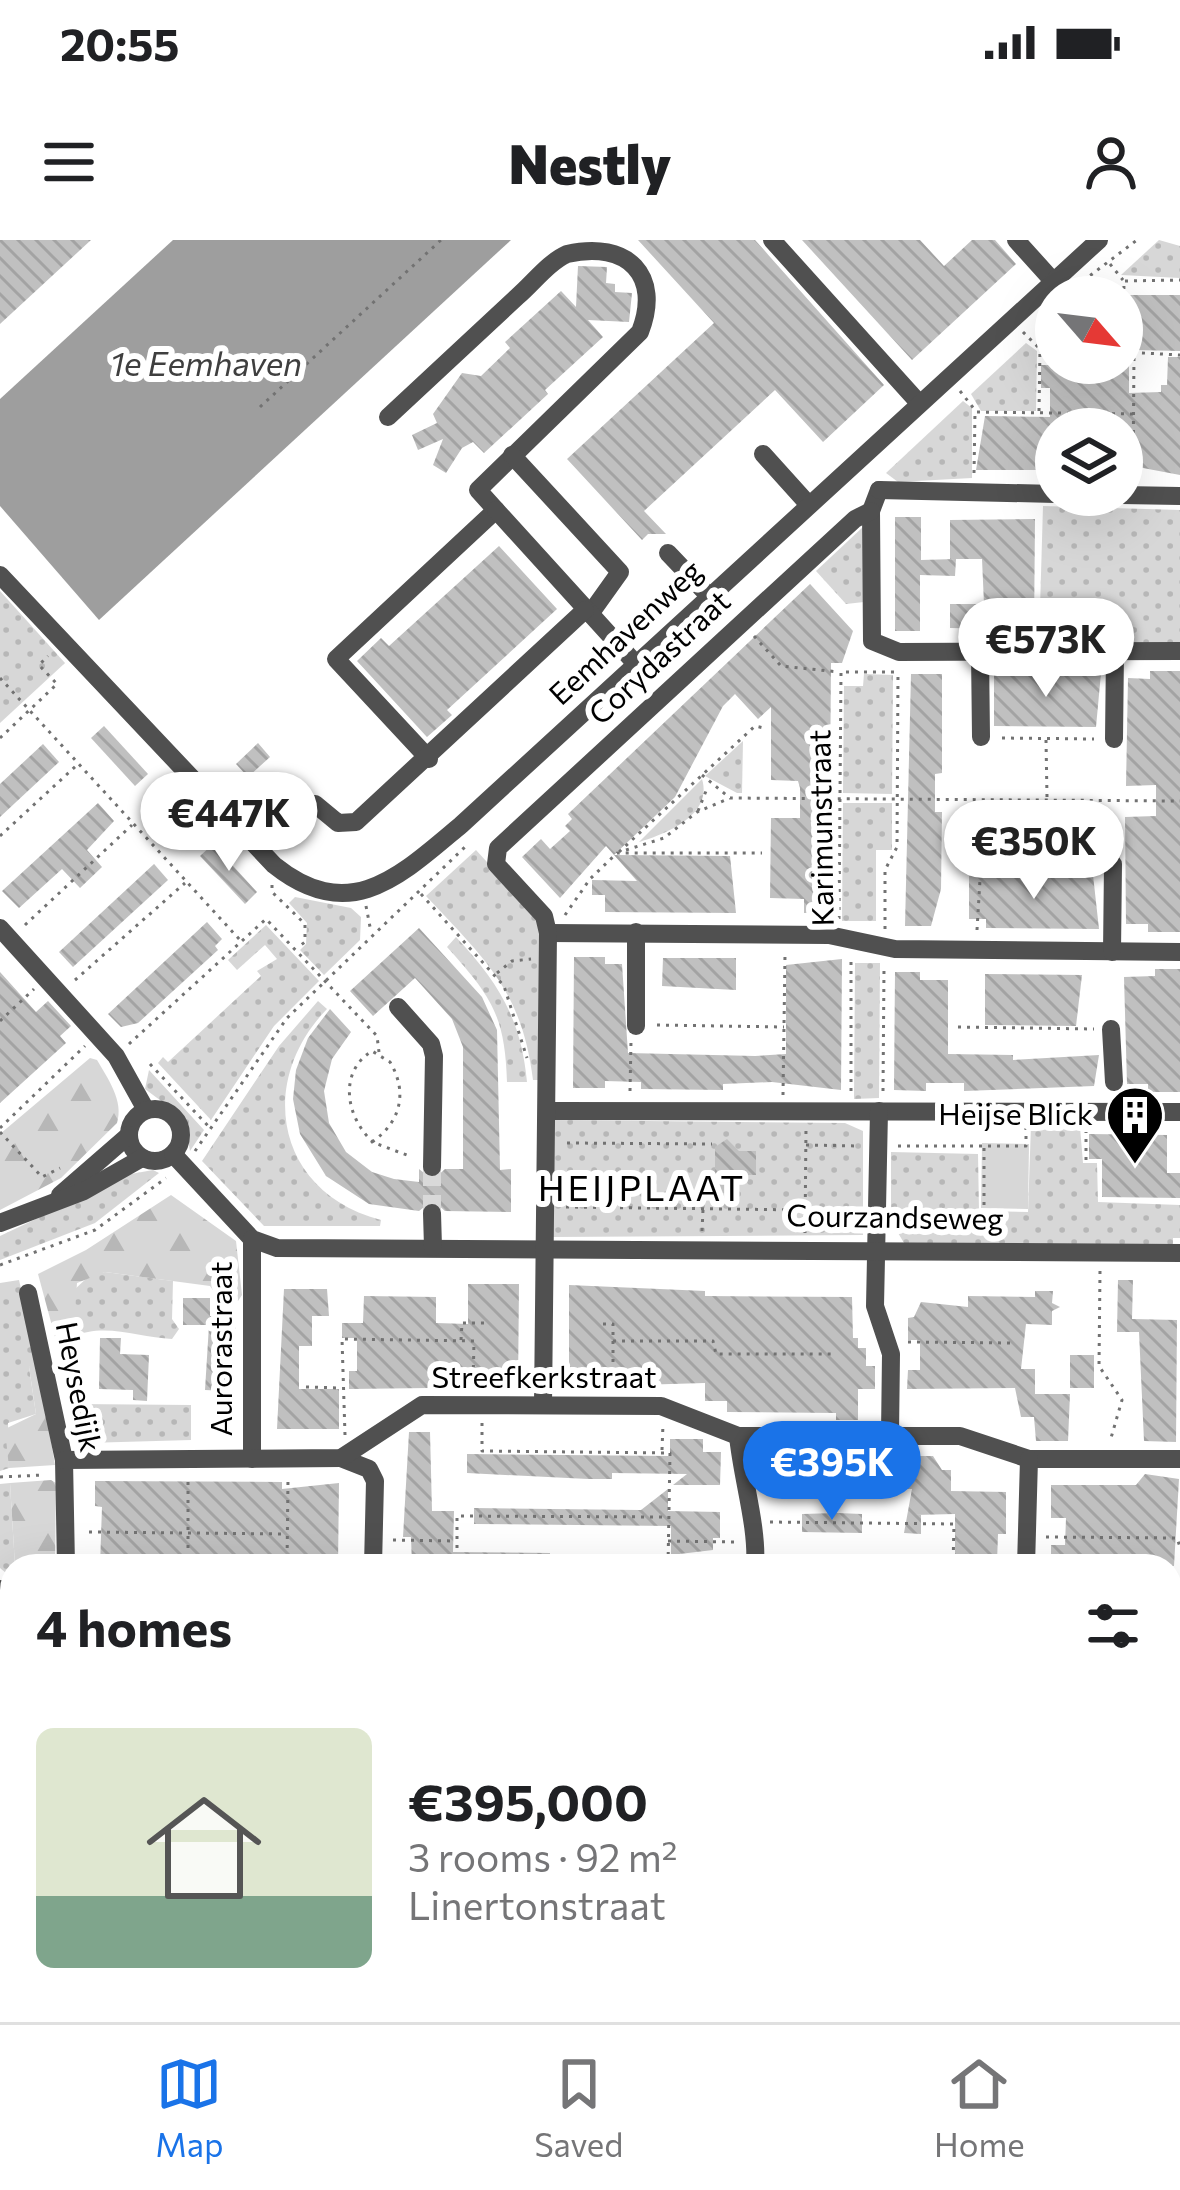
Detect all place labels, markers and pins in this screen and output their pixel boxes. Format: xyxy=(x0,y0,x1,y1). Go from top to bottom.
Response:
pin: €573K xyxy=(962,598,1130,700)
pin: €447K xyxy=(145,772,313,874)
pin: €350K xyxy=(950,800,1118,902)
building icon: Heijse Blick xyxy=(1104,1084,1166,1166)
place label: Heijse Blick xyxy=(938,1094,1093,1131)
pin: €395K xyxy=(748,1421,916,1523)

